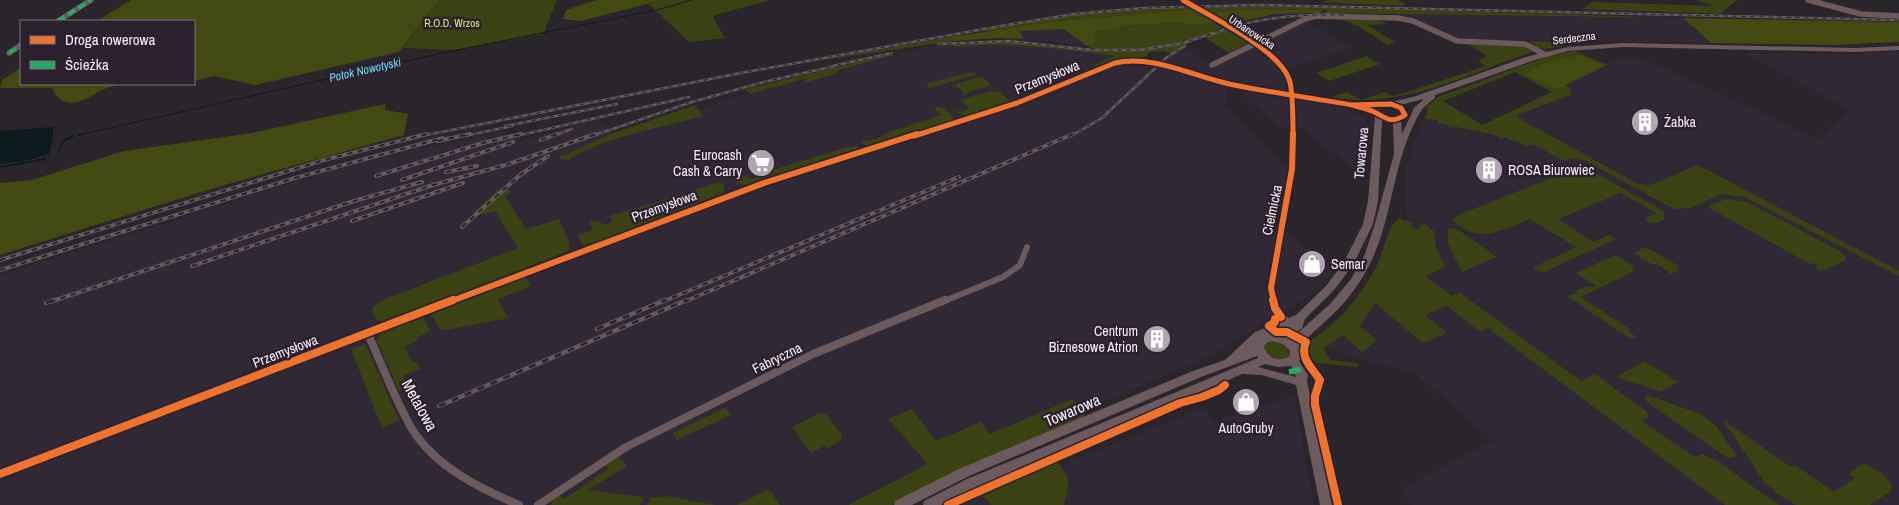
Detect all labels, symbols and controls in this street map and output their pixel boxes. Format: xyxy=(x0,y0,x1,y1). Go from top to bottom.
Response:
street label: Urbanowicka xyxy=(1226,12,1278,52)
park label: R.O.D. Wrzos xyxy=(424,16,480,30)
legend xyxy=(20,20,195,85)
street label: Serdeczna xyxy=(1552,28,1596,48)
text: Droga rowerowa xyxy=(65,29,155,50)
text: Ścieżka xyxy=(65,54,109,75)
water label: Potok Nowotyski xyxy=(327,54,403,86)
street label: Przemysłowa xyxy=(1012,56,1083,98)
building icon: Żabka xyxy=(1630,107,1660,137)
place label: Żabka xyxy=(1664,113,1697,131)
street label: Towarowa xyxy=(1350,126,1372,180)
place label: Eurocash Cash & Carry xyxy=(673,146,742,180)
supermarket icon: Eurocash Cash & Carry xyxy=(746,148,776,178)
building icon: ROSA Biurowiec xyxy=(1474,155,1504,185)
place label: ROSA Biurowiec xyxy=(1508,161,1594,179)
street label: Cielmicka xyxy=(1258,183,1286,237)
street label: Przemysłowa xyxy=(629,186,700,226)
shop icon: Semar xyxy=(1297,249,1327,279)
place label: Semar xyxy=(1331,255,1365,273)
place label: Centrum Biznesowe Atrion xyxy=(1049,322,1138,356)
building icon: Centrum Biznesowe Atrion xyxy=(1142,324,1172,354)
street label: Przemysłowa xyxy=(250,330,321,372)
street label: Fabryczna xyxy=(749,338,805,378)
street label: Metalowa xyxy=(397,375,444,435)
shop icon: AutoGruby xyxy=(1231,387,1261,417)
street label: Towarowa xyxy=(1041,388,1104,432)
place label: AutoGruby xyxy=(1218,419,1274,437)

